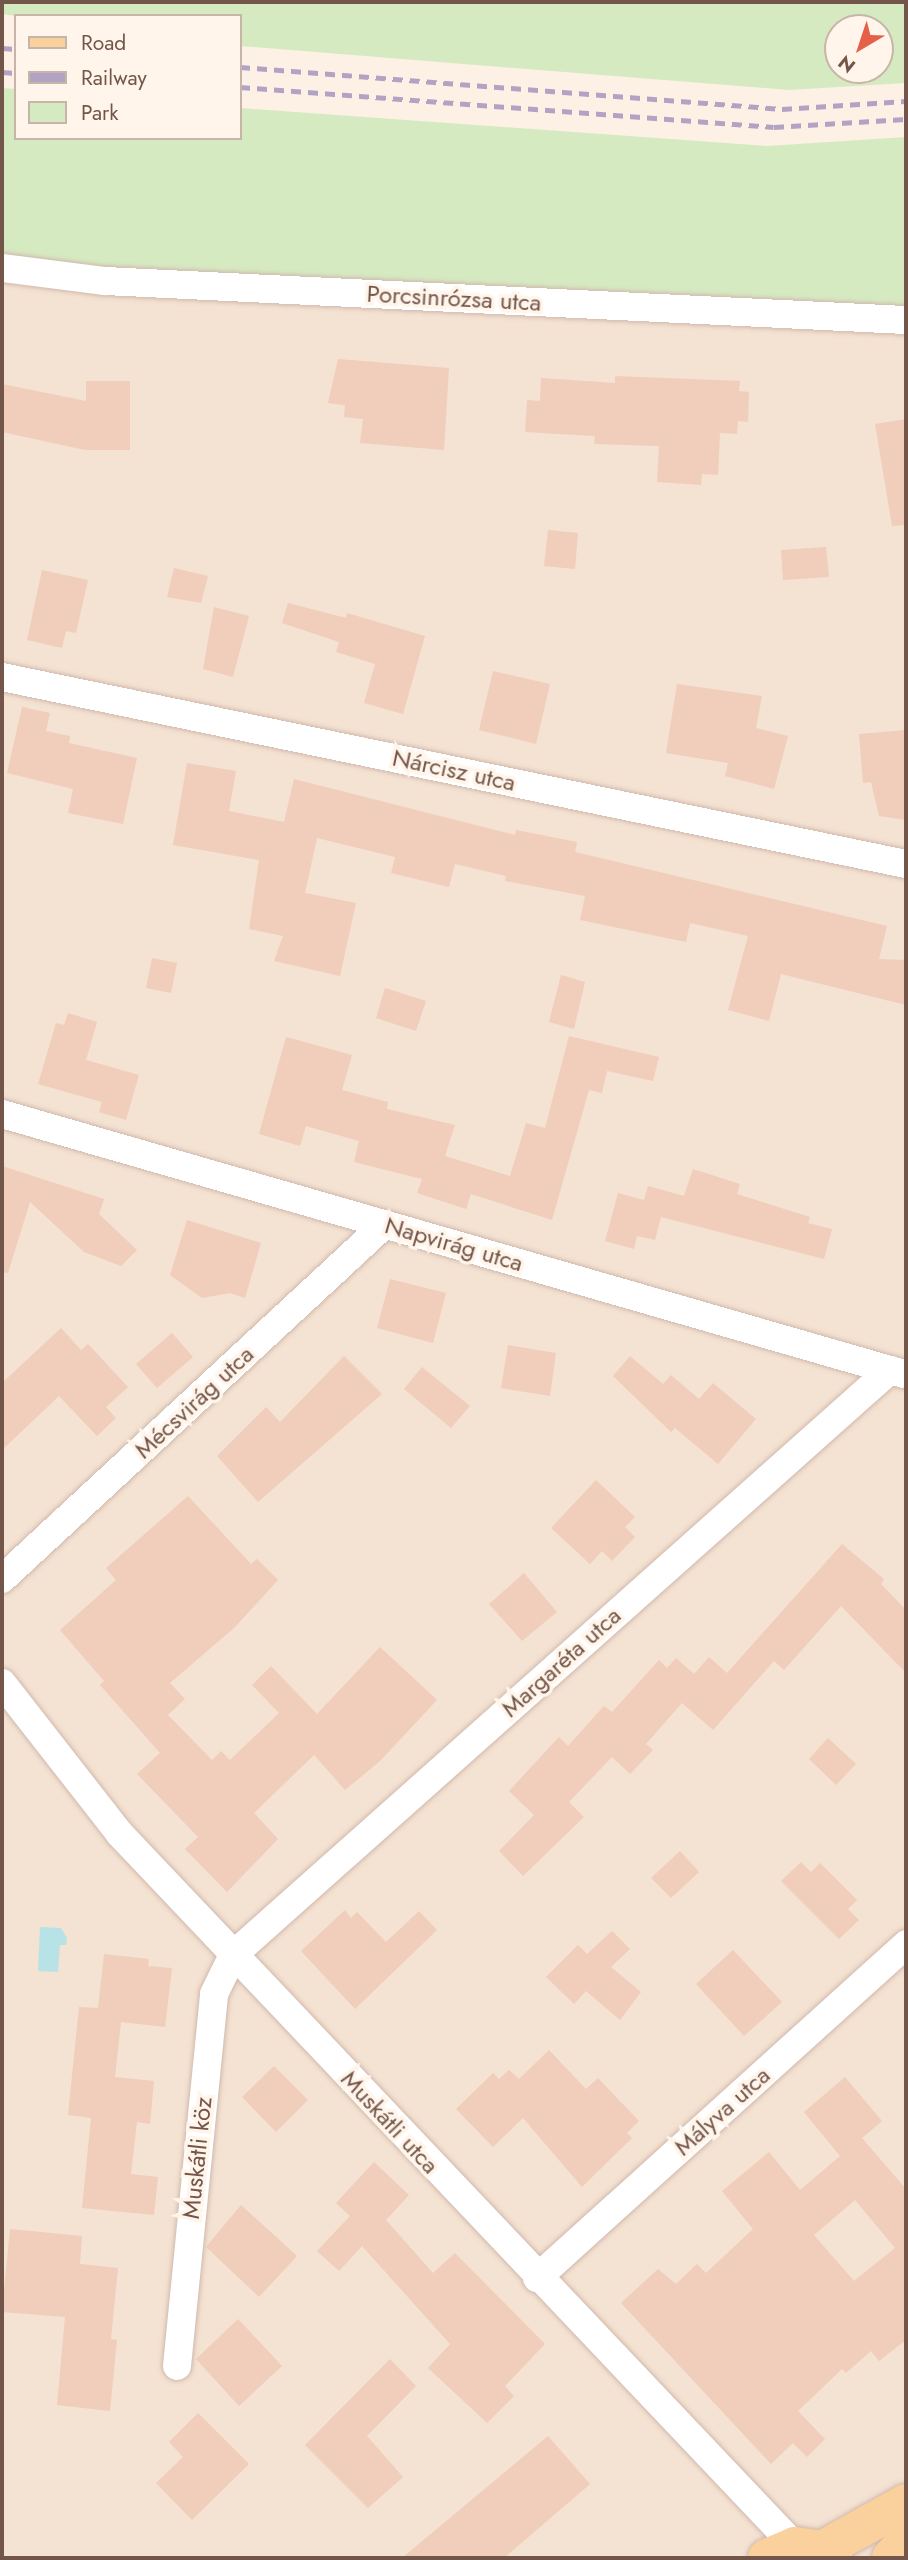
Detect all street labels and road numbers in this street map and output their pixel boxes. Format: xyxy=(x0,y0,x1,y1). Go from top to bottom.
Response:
street label: Porcsinrózsa utca xyxy=(366,279,542,317)
street label: Nárcisz utca xyxy=(390,743,518,797)
street label: Napvirág utca xyxy=(382,1211,526,1277)
street label: Mécsvirág utca xyxy=(129,1340,259,1464)
street label: Margaréta utca xyxy=(496,1601,626,1723)
street label: Mályva utca xyxy=(668,2061,776,2161)
street label: Muskátli utca xyxy=(335,2065,445,2179)
street label: Muskátli köz xyxy=(176,2096,218,2220)

